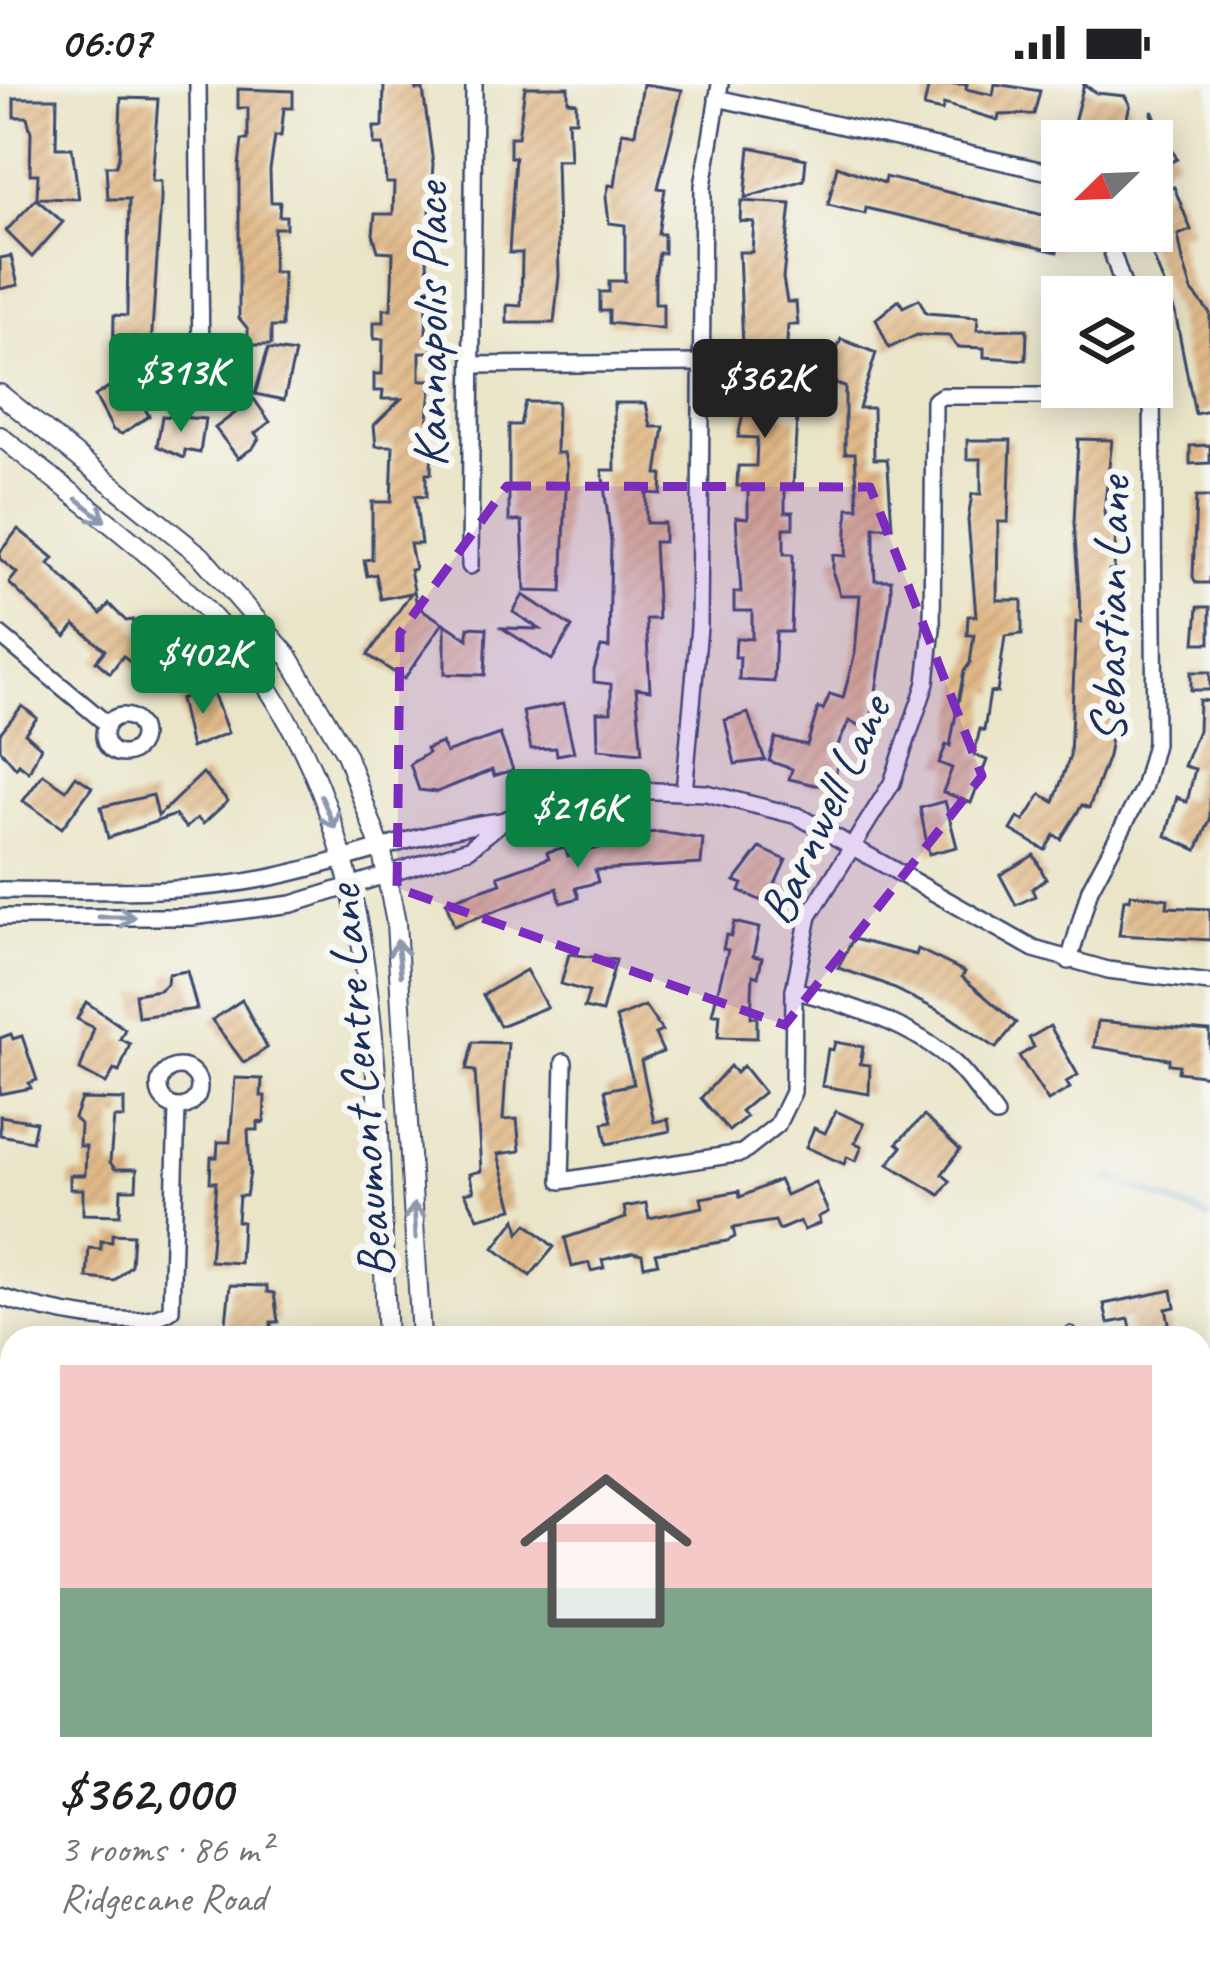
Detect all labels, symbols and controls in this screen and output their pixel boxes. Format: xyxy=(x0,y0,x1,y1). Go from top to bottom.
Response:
text: 06:07 xyxy=(60,14,151,71)
north arrow xyxy=(1041,120,1173,252)
map controls xyxy=(1041,120,1173,408)
street label: Kannapolis Place xyxy=(398,179,462,467)
button: layers xyxy=(1041,276,1173,408)
pin: $313K xyxy=(97,333,265,435)
pin: $362K xyxy=(681,339,849,441)
text: $313K xyxy=(136,347,226,396)
text: $362K xyxy=(720,353,810,402)
street label: Sebastian Lane xyxy=(1076,473,1144,744)
one-way arrow xyxy=(75,496,107,522)
pin: $402K xyxy=(119,615,287,717)
text: $402K xyxy=(158,629,248,678)
street label: Barnwell Lane xyxy=(743,682,906,934)
pin: $216K xyxy=(494,769,662,871)
text: $216K xyxy=(533,783,623,832)
one-way arrow xyxy=(319,793,340,830)
street label: Beaumont Centre Lane xyxy=(310,880,408,1281)
one-way arrow xyxy=(97,906,136,928)
one-way arrow xyxy=(387,939,410,978)
one-way arrow xyxy=(403,1202,426,1241)
icon: home xyxy=(498,1443,714,1659)
text: $362,000 xyxy=(60,1761,232,1825)
text: 3 rooms · 86 m² xyxy=(60,1825,271,1874)
text: Ridgecane Road xyxy=(60,1874,266,1923)

